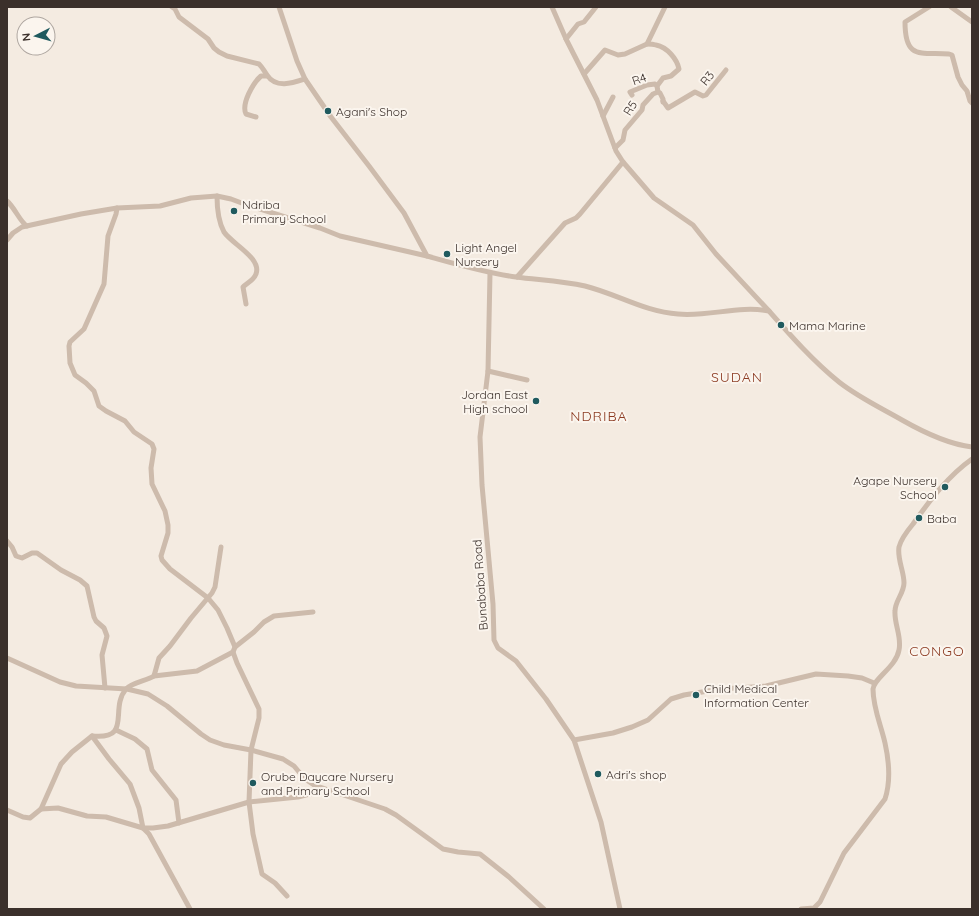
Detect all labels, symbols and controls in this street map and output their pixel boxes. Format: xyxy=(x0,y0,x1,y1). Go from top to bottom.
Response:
north arrow xyxy=(16,16,56,56)
text: N xyxy=(19,32,33,42)
street label: R3 xyxy=(697,68,717,88)
street label: R4 xyxy=(630,70,648,88)
street label: R5 xyxy=(620,98,640,118)
place label: Agani's Shop xyxy=(336,104,407,119)
marker: Agani's Shop xyxy=(323,106,333,116)
place label: Ndriba Primary School xyxy=(242,197,326,226)
marker: Ndriba Primary School xyxy=(229,206,239,216)
place label: Light Angel Nursery xyxy=(455,240,517,269)
marker: Light Angel Nursery xyxy=(442,249,452,259)
place label: Mama Marine xyxy=(789,318,866,333)
marker: Mama Marine xyxy=(776,320,786,330)
district label: SUDAN xyxy=(711,368,763,386)
place label: Jordan East High school xyxy=(461,387,528,416)
marker: Jordan East High school xyxy=(531,396,541,406)
district label: NDRIBA xyxy=(570,407,628,425)
place label: Agape Nursery School xyxy=(853,473,937,502)
marker: Agape Nursery School xyxy=(940,482,950,492)
place label: Baba xyxy=(927,511,957,526)
marker: Baba xyxy=(914,513,924,523)
street label: Bunababa Road xyxy=(469,539,491,631)
district label: CONGO xyxy=(909,642,965,660)
place label: Child Medical Information Center xyxy=(704,681,809,710)
marker: Child Medical Information Center xyxy=(691,690,701,700)
place label: Adri's shop xyxy=(606,767,666,782)
place label: Orube Daycare Nursery and Primary School xyxy=(261,769,394,798)
marker: Adri's shop xyxy=(593,769,603,779)
marker: Orube Daycare Nursery and Primary School xyxy=(248,778,258,788)

